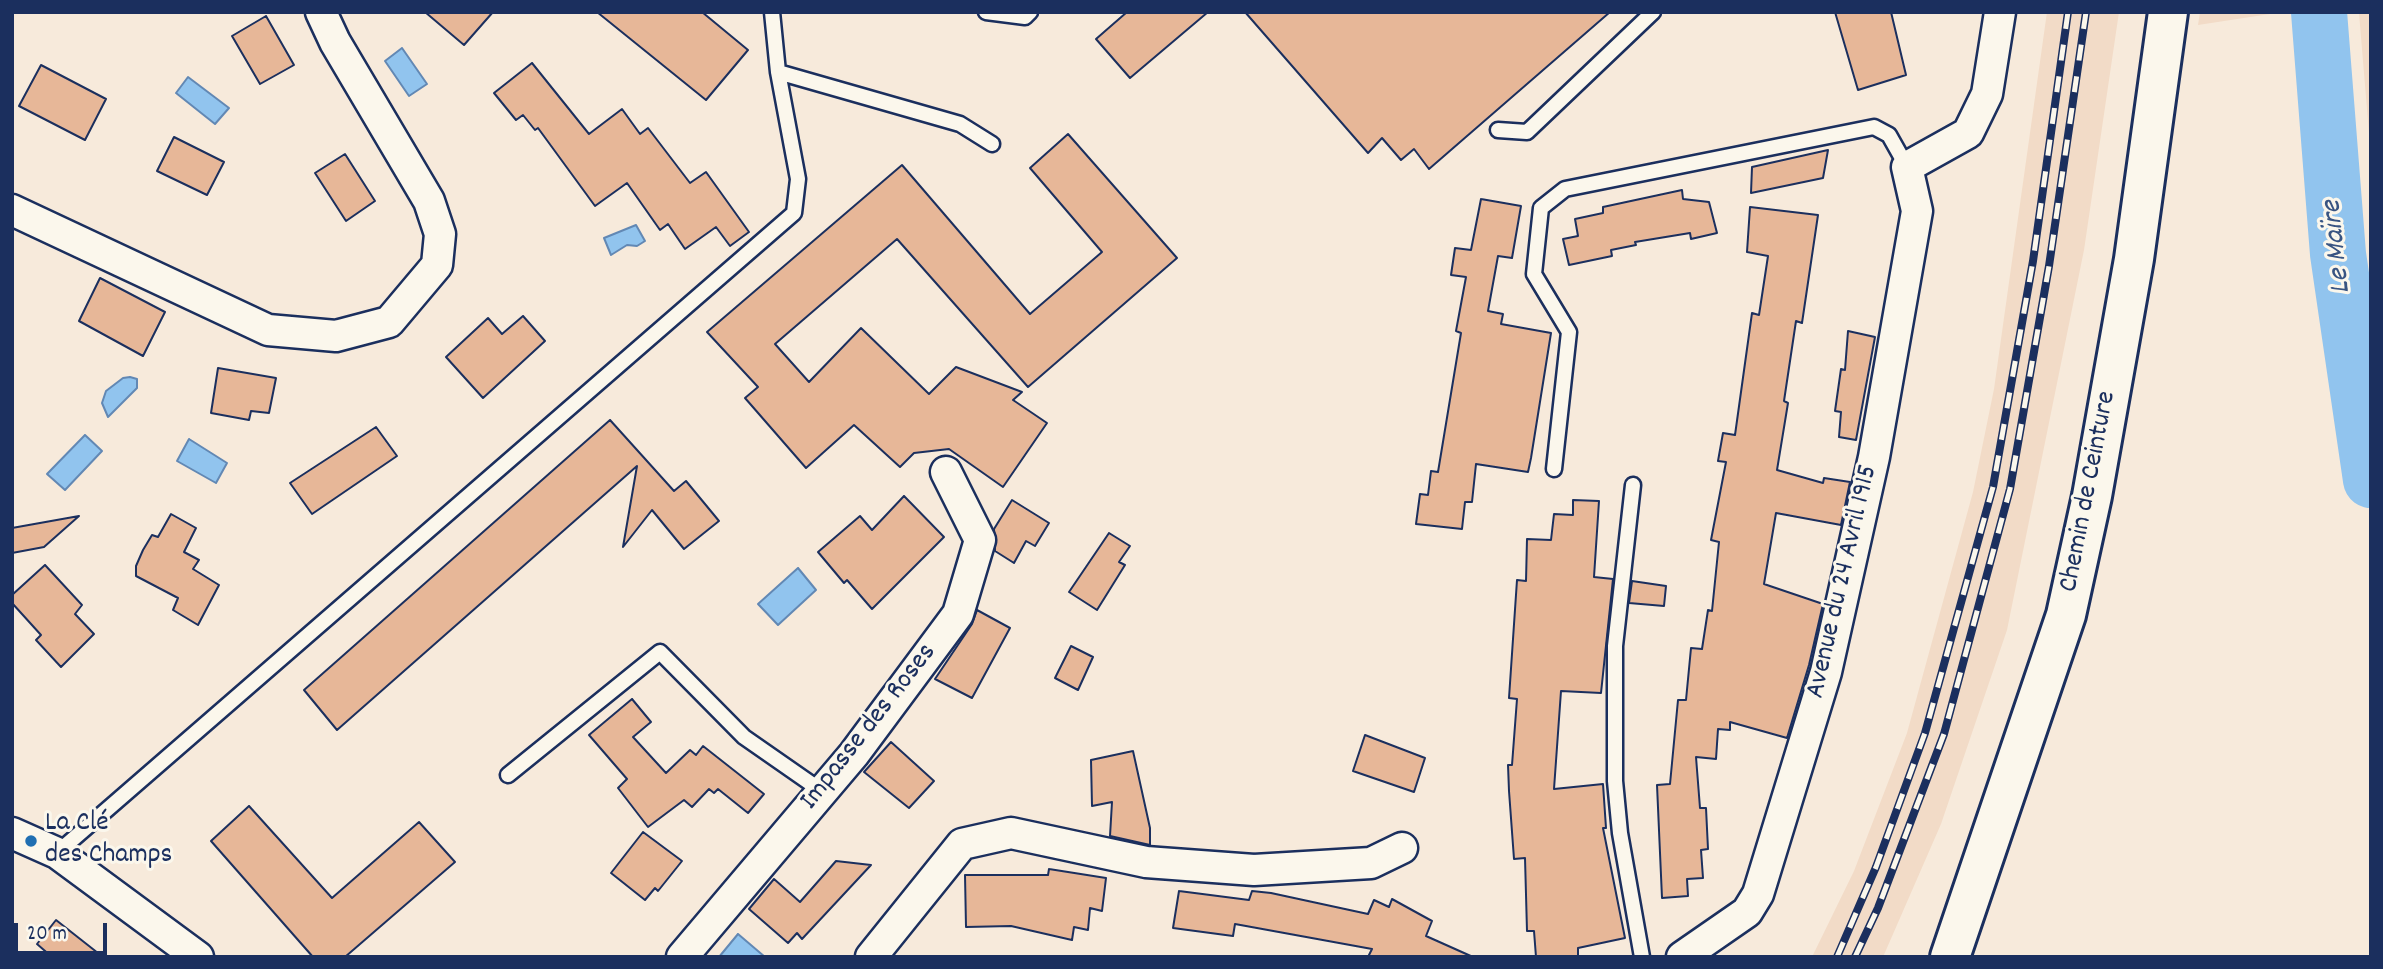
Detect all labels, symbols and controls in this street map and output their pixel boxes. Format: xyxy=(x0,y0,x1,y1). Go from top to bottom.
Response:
water label: Le Maïre xyxy=(2316,198,2362,296)
street label: Chemin de Ceinture xyxy=(2054,389,2126,595)
street label: Avenue du 24 Avril 1915 xyxy=(1801,462,1887,702)
street label: Impasse des Roses xyxy=(795,638,945,818)
place label: La Clé des Champs xyxy=(45,808,172,874)
marker: La Clé des Champs xyxy=(23,833,39,849)
scale bar xyxy=(18,909,110,953)
text: 20 m xyxy=(27,920,67,950)

